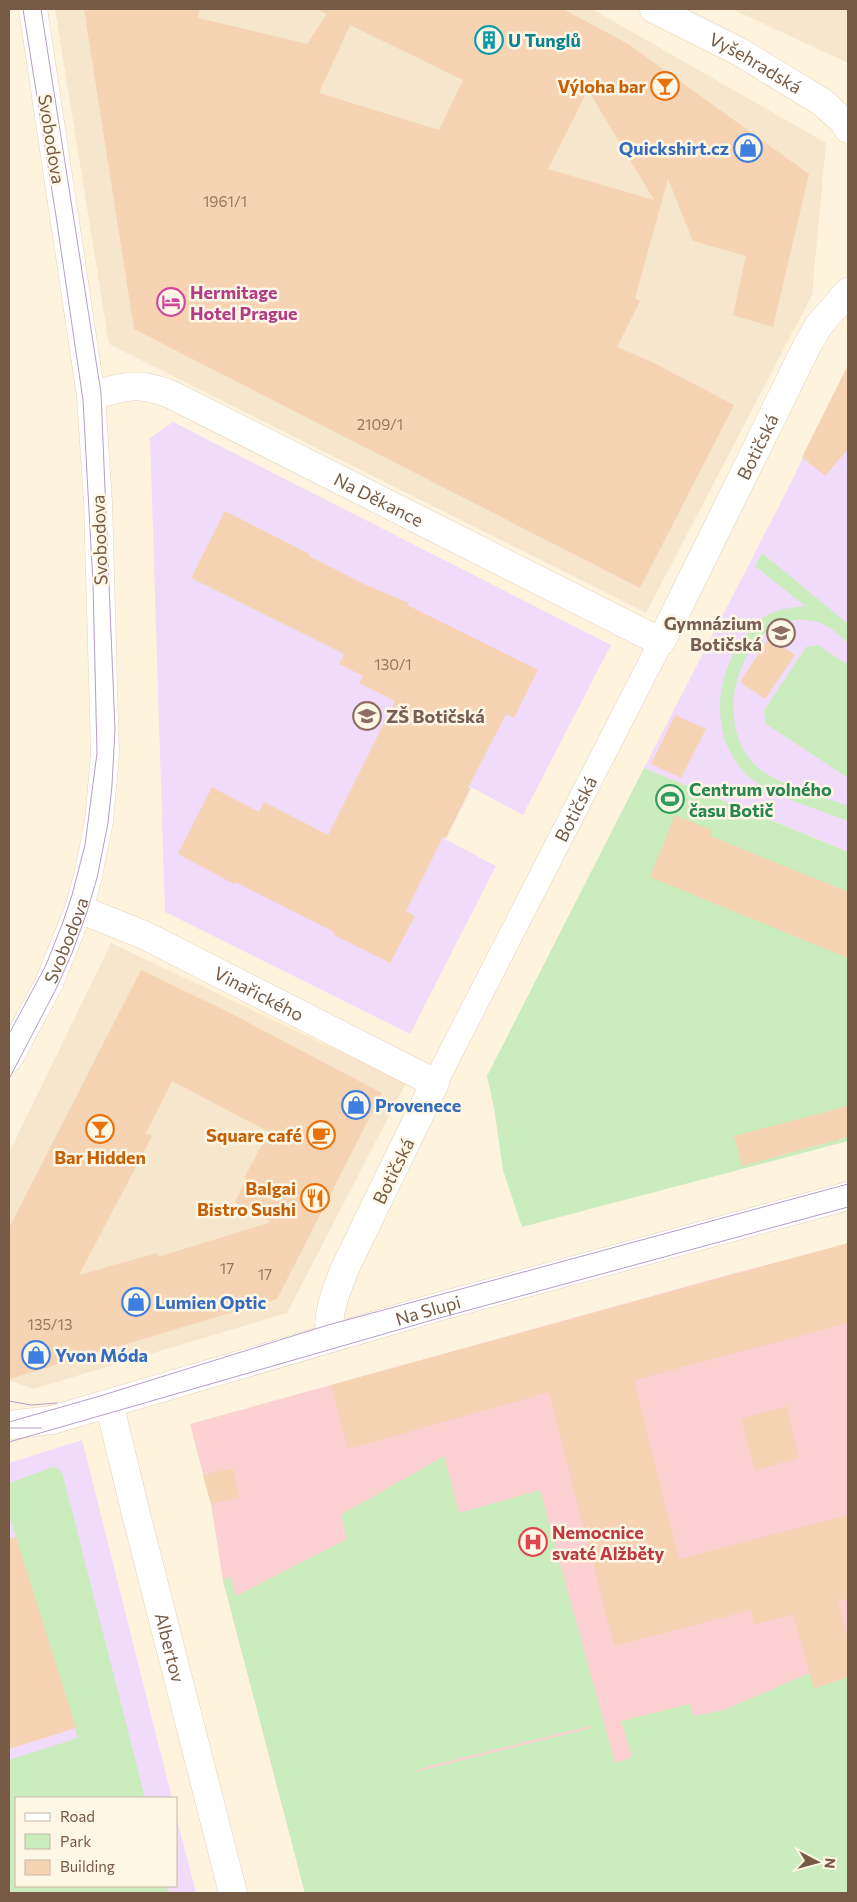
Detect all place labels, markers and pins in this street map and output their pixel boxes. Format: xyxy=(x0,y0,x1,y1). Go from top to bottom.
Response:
building icon: U Tunglů xyxy=(474,25,504,55)
place label: U Tunglů xyxy=(508,29,581,51)
bar icon: Výloha bar xyxy=(650,71,680,101)
place label: Výloha bar xyxy=(557,75,647,97)
shop icon: Quickshirt.cz xyxy=(733,133,763,163)
place label: Quickshirt.cz xyxy=(619,137,729,159)
place label: Hermitage Hotel Prague xyxy=(190,281,298,324)
hotel icon: Hermitage Hotel Prague xyxy=(156,287,186,317)
place label: Gymnázium Botičská xyxy=(664,612,762,655)
school or university icon: Gymnázium Botičská xyxy=(766,618,796,648)
school or university icon: ZŠ Botičská xyxy=(352,701,382,731)
place label: ZŠ Botičská xyxy=(386,705,485,727)
place label: Centrum volného času Botič xyxy=(689,778,832,821)
sports icon: Centrum volného času Botič xyxy=(655,784,685,814)
shop icon: Provenece xyxy=(341,1090,371,1120)
place label: Provenece xyxy=(375,1094,461,1116)
bar icon: Bar Hidden xyxy=(85,1114,115,1144)
cafe icon: Square café xyxy=(306,1120,336,1150)
place label: Square café xyxy=(206,1124,302,1146)
place label: Bar Hidden xyxy=(54,1146,146,1168)
place label: Balgai Bistro Sushi xyxy=(197,1177,296,1220)
restaurant icon: Balgai Bistro Sushi xyxy=(300,1183,330,1213)
shop icon: Lumien Optic xyxy=(121,1287,151,1317)
place label: Lumien Optic xyxy=(155,1291,267,1313)
shop icon: Yvon Móda xyxy=(21,1340,51,1370)
place label: Yvon Móda xyxy=(55,1344,148,1366)
place label: Nemocnice svaté Alžběty xyxy=(552,1521,665,1564)
hospital icon: Nemocnice svaté Alžběty xyxy=(518,1527,548,1557)

